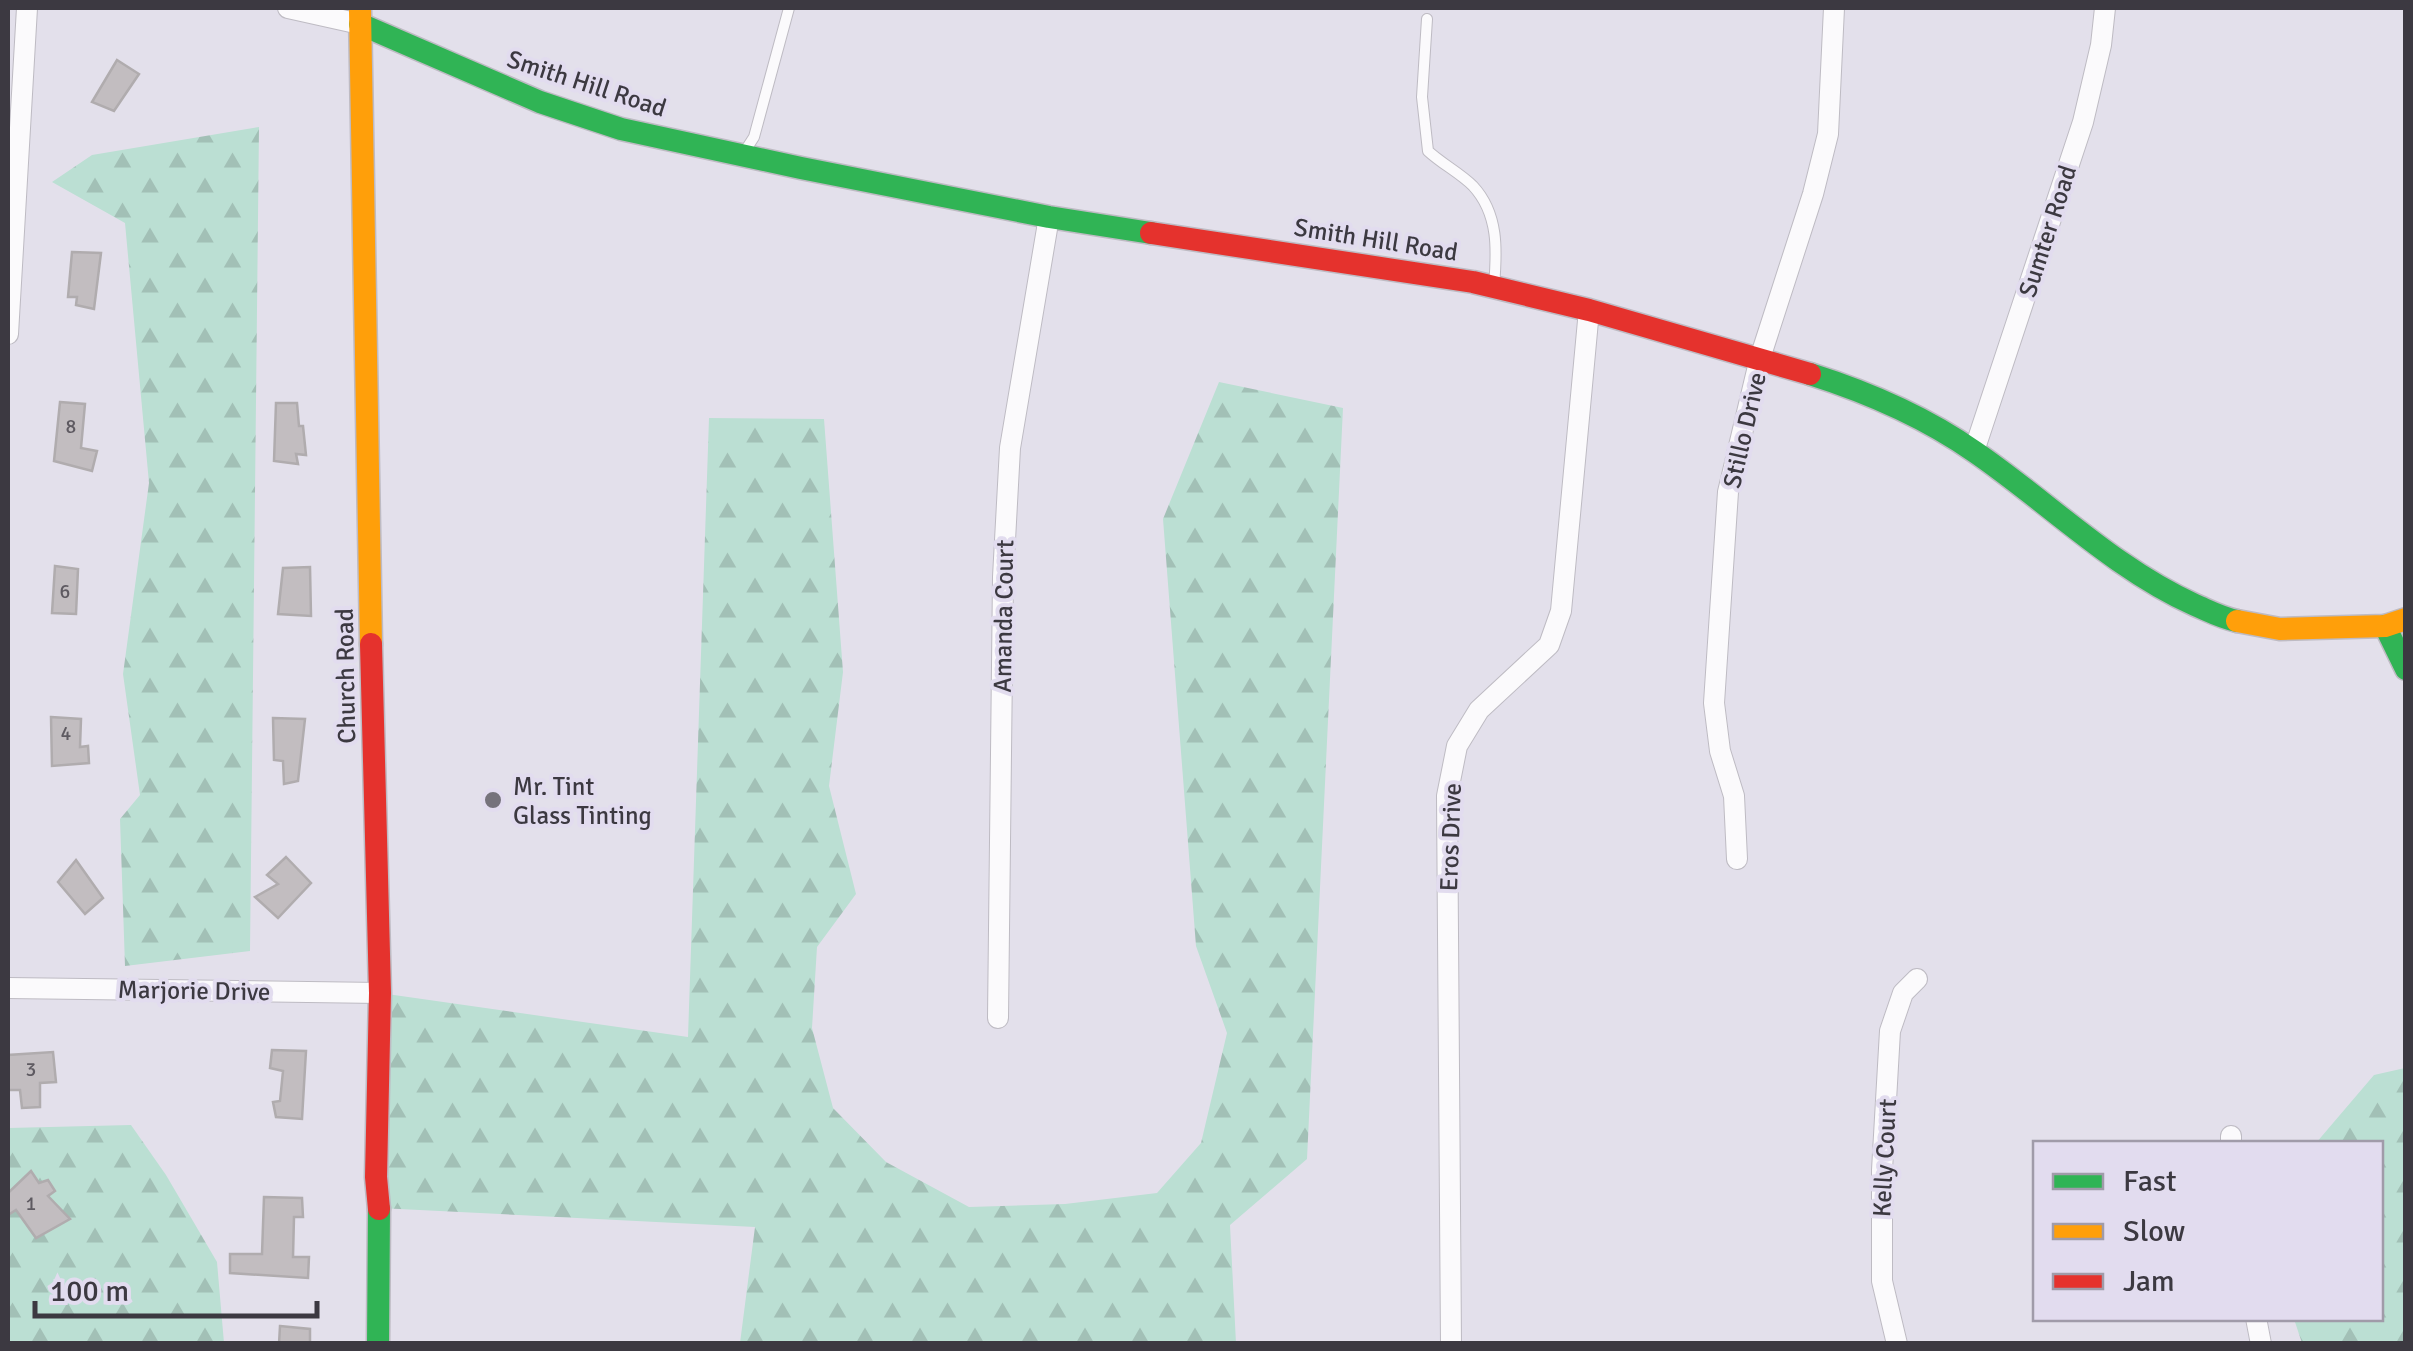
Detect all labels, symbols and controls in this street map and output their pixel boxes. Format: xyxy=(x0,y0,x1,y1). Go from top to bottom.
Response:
street label: Smith Hill Road xyxy=(503,43,670,124)
street label: Sumter Road xyxy=(2012,161,2083,301)
street label: Smith Hill Road xyxy=(1292,211,1460,268)
street label: Stillo Drive xyxy=(1716,369,1773,491)
house number: 8 xyxy=(66,414,76,439)
street label: Amanda Court xyxy=(987,539,1020,693)
house number: 6 xyxy=(60,579,70,604)
street label: Church Road xyxy=(329,608,362,744)
house number: 4 xyxy=(61,721,72,746)
place label: Mr. Tint Glass Tinting xyxy=(513,771,652,831)
street label: Eros Drive xyxy=(1433,782,1468,892)
marker: Mr. Tint Glass Tinting xyxy=(482,789,504,811)
street label: Marjorie Drive xyxy=(117,974,271,1007)
house number: 3 xyxy=(26,1057,36,1082)
street label: Kelly Court xyxy=(1866,1098,1903,1218)
legend xyxy=(2033,1141,2383,1321)
text: Fast xyxy=(2123,1163,2176,1200)
house number: 1 xyxy=(26,1191,36,1216)
text: Slow xyxy=(2123,1213,2185,1250)
scale bar xyxy=(35,1256,318,1318)
text: Jam xyxy=(2123,1263,2175,1300)
text: 100 m xyxy=(50,1273,129,1310)

